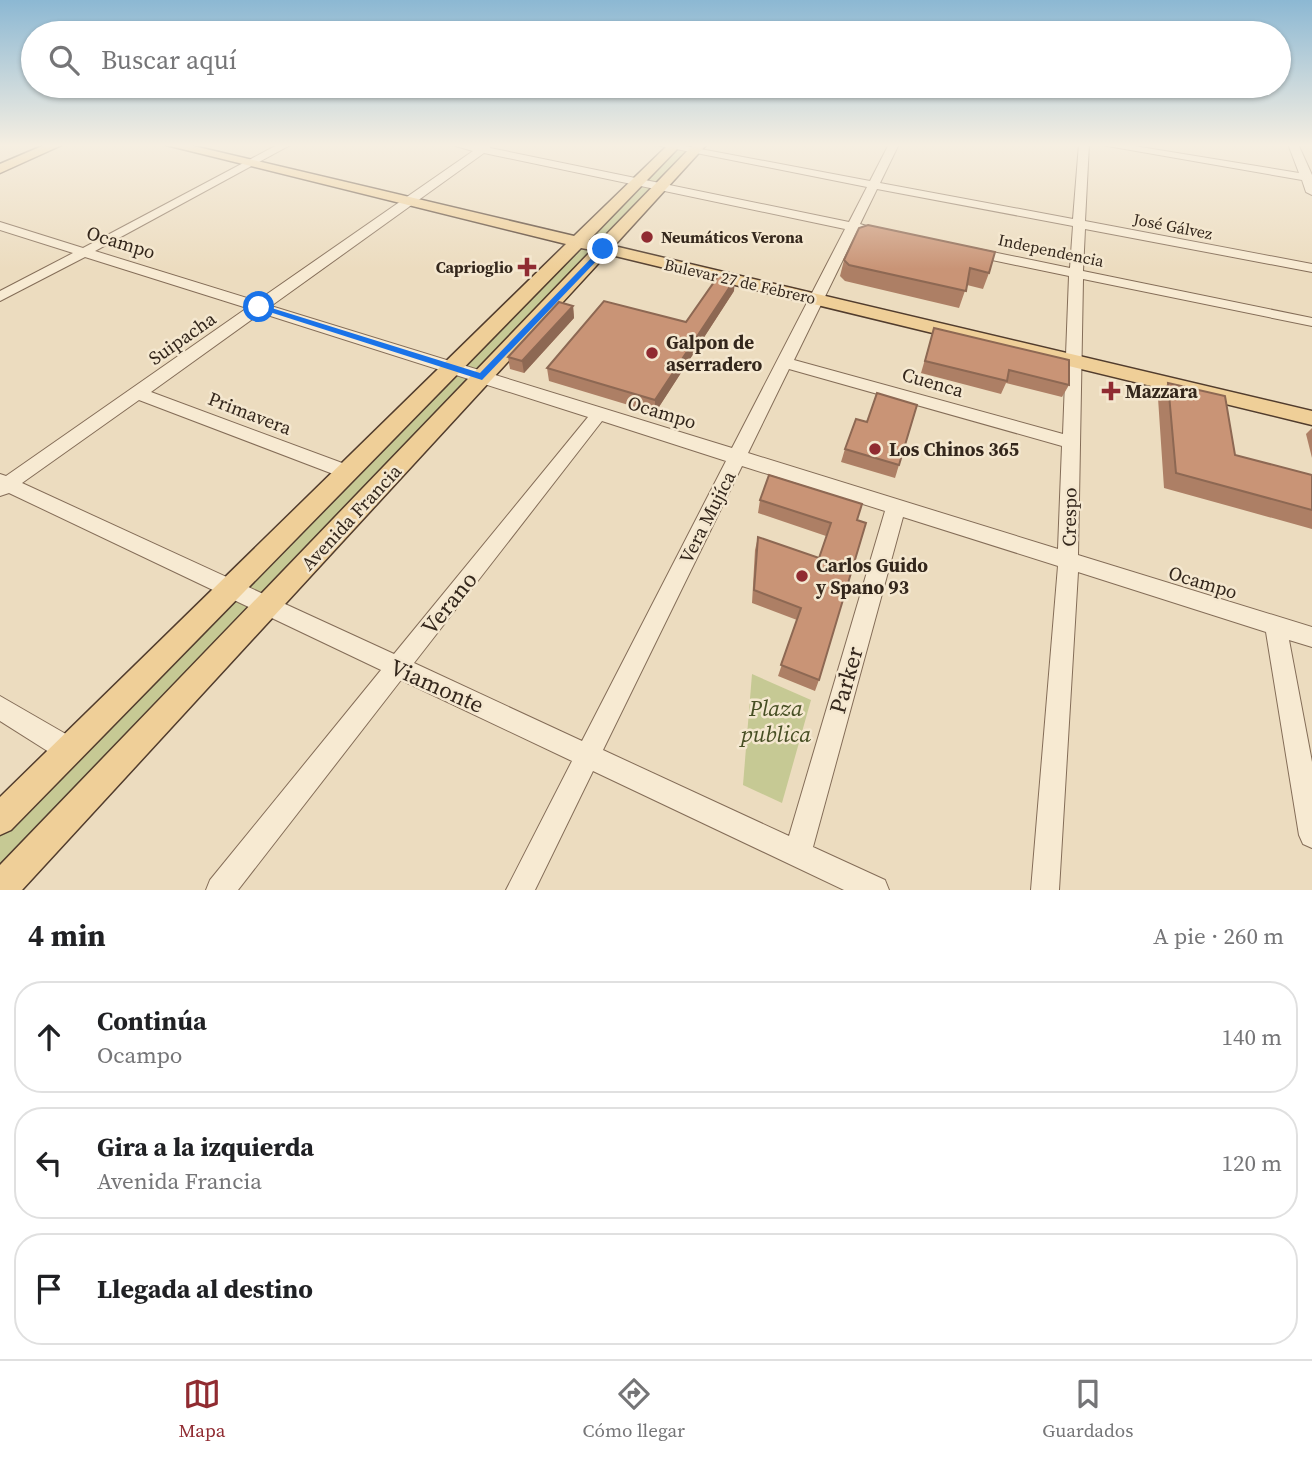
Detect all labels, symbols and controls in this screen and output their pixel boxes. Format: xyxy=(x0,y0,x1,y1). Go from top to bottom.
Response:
search box xyxy=(21,21,1291,98)
icon: search xyxy=(45,41,83,79)
text: Buscar aquí xyxy=(101,42,237,78)
street label: José Gálvez xyxy=(1131,207,1214,244)
street label: Ocampo xyxy=(83,219,159,265)
place label: Neumáticos Verona xyxy=(661,226,804,248)
street label: Independencia xyxy=(996,228,1107,272)
marker: Neumáticos Verona xyxy=(639,229,655,245)
route end xyxy=(587,233,618,264)
street label: Bulevar 27 de Febrero xyxy=(662,253,818,309)
place label: Caprioglio xyxy=(436,256,513,278)
marker: Caprioglio xyxy=(519,259,535,275)
route start xyxy=(243,291,274,322)
street label: Suipacha xyxy=(143,305,221,371)
place label: Galpon de aserradero xyxy=(666,329,763,377)
marker: Galpon de aserradero xyxy=(644,345,660,361)
street label: Cuenca xyxy=(899,361,967,403)
place label: Mazzara xyxy=(1125,378,1199,404)
marker: Mazzara xyxy=(1103,383,1119,399)
street label: Primavera xyxy=(204,385,296,441)
street label: Ocampo xyxy=(624,389,700,435)
place label: Los Chinos 365 xyxy=(889,436,1019,462)
marker: Los Chinos 365 xyxy=(867,441,883,457)
street label: Avenida Francia xyxy=(295,458,407,576)
street label: Vera Mujíca xyxy=(673,466,742,568)
street label: Crespo xyxy=(1055,487,1083,547)
place label: Carlos Guido y Spano 93 xyxy=(815,552,928,600)
street label: Ocampo xyxy=(1165,559,1241,605)
street label: Verano xyxy=(414,564,484,642)
marker: Carlos Guido y Spano 93 xyxy=(794,568,810,584)
street label: Parker xyxy=(821,643,871,717)
street label: Viamonte xyxy=(385,651,489,721)
park label: Plaza publica xyxy=(739,692,811,750)
text: 4 min xyxy=(28,915,106,956)
text: A pie · 260 m xyxy=(1153,920,1284,952)
text: Continúa xyxy=(97,1003,207,1039)
icon: ahead xyxy=(30,1018,68,1056)
text: 140 m xyxy=(1221,1021,1282,1053)
text: Ocampo xyxy=(97,1039,183,1071)
text: Gira a la izquierda xyxy=(97,1129,314,1165)
icon: left xyxy=(30,1144,68,1182)
text: 120 m xyxy=(1221,1147,1282,1179)
text: Avenida Francia xyxy=(97,1165,262,1197)
icon: arrive xyxy=(30,1270,68,1308)
text: Llegada al destino xyxy=(97,1271,313,1307)
tab: Mapa xyxy=(179,1375,225,1443)
tab: Cómo llegar xyxy=(583,1375,685,1443)
tab: Guardados xyxy=(1042,1375,1133,1443)

